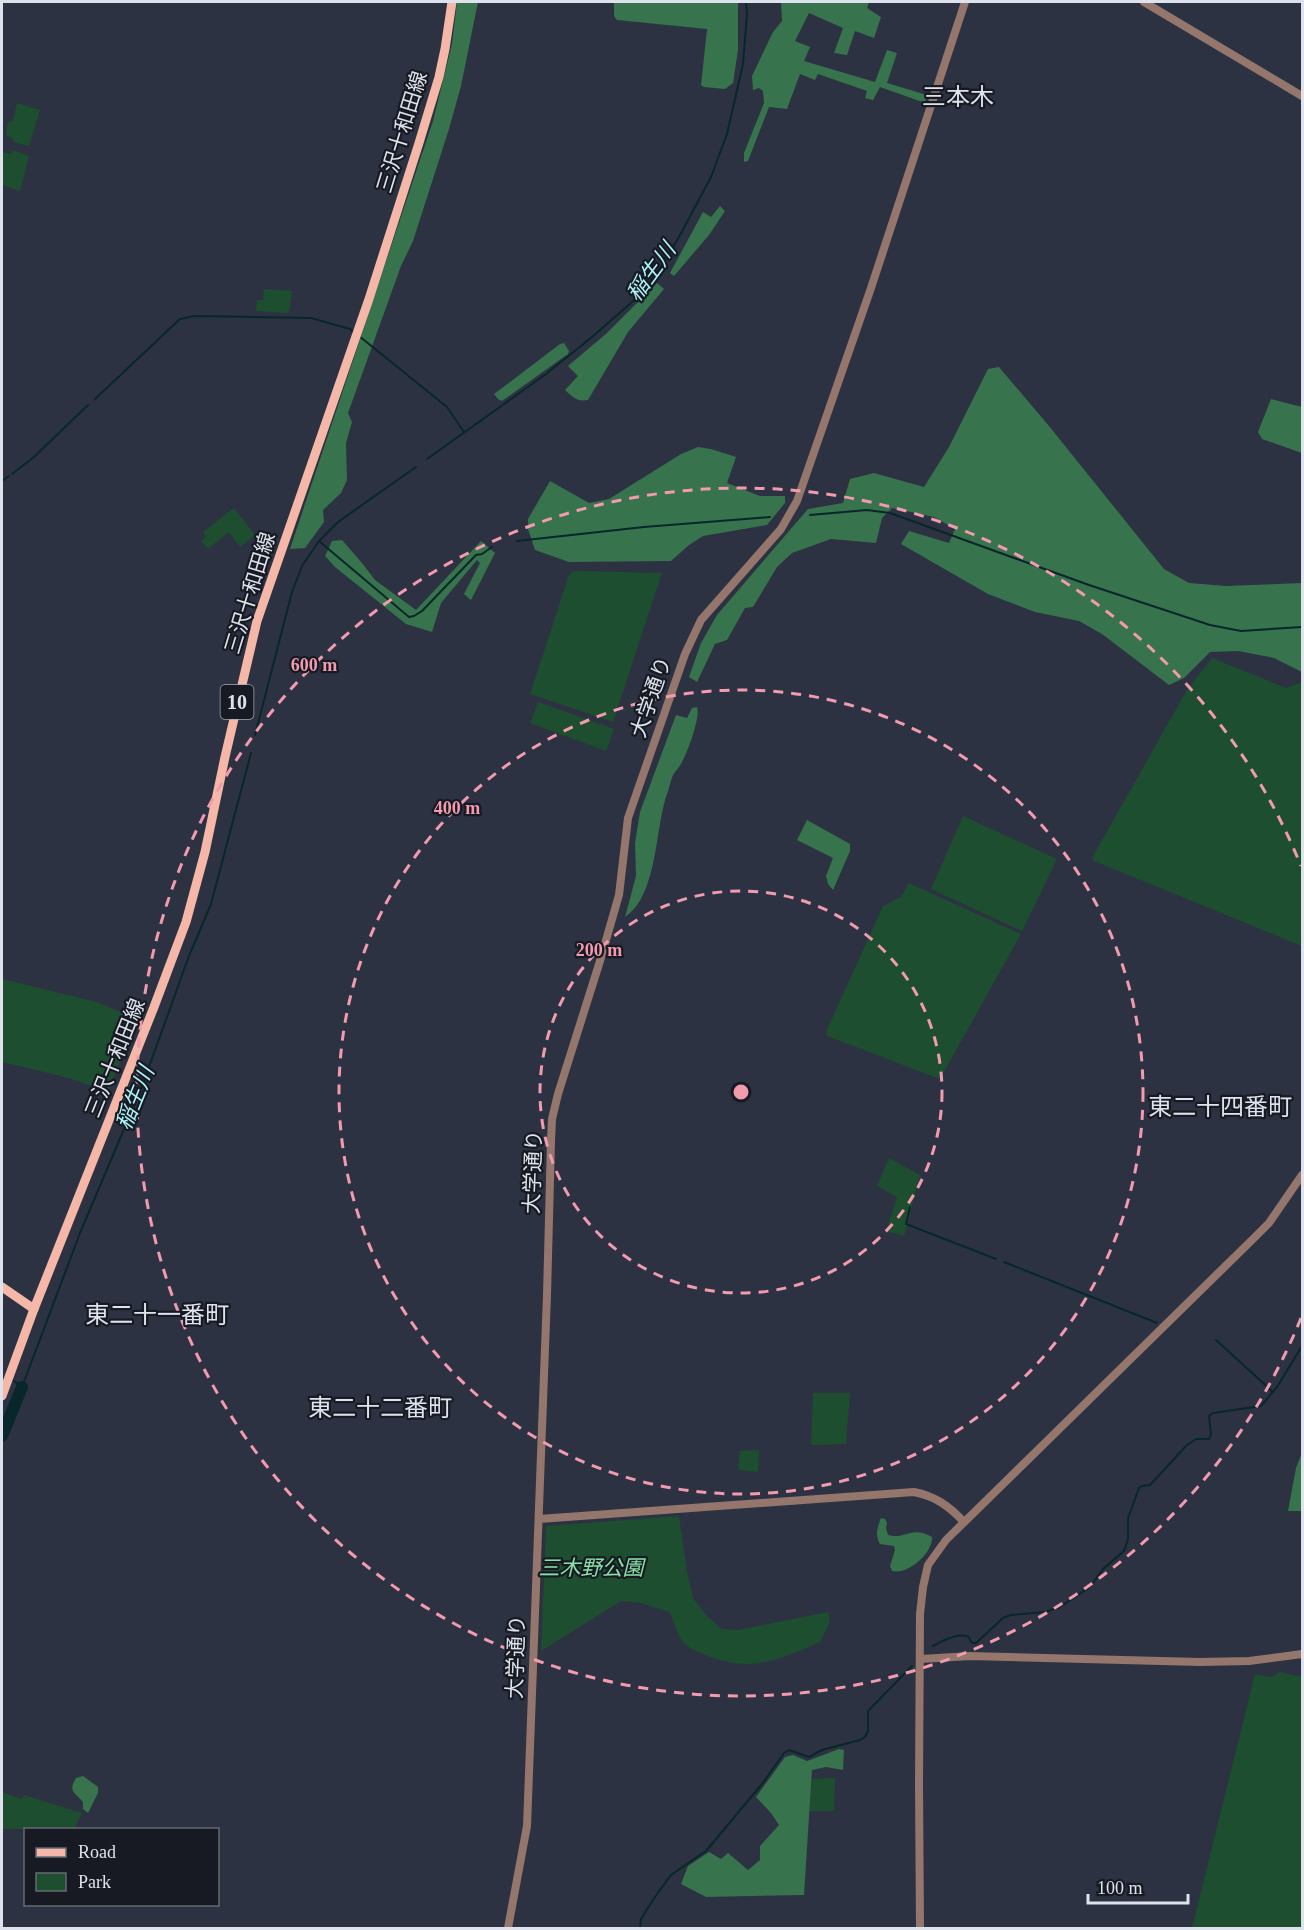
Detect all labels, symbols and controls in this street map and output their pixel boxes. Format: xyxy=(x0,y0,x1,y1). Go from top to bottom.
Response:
street label: 三沢十和田線 xyxy=(372,68,432,196)
district label: 三本木 xyxy=(922,84,994,110)
water label: 稲生川 xyxy=(621,236,682,306)
street label: 三沢十和田線 xyxy=(220,529,280,657)
street label: 大学通り xyxy=(626,653,676,741)
text: 600 m xyxy=(291,655,337,675)
road number: 10 xyxy=(220,685,254,719)
text: 400 m xyxy=(434,798,480,818)
text: 200 m xyxy=(576,940,622,960)
street label: 三沢十和田線 xyxy=(80,995,150,1121)
water label: 稲生川 xyxy=(111,1061,160,1133)
centre of rings xyxy=(731,1082,751,1102)
district label: 東二十四番町 xyxy=(1148,1094,1292,1120)
street label: 大学通り xyxy=(520,1130,546,1214)
district label: 東二十一番町 xyxy=(85,1302,229,1328)
district label: 東二十二番町 xyxy=(308,1395,452,1421)
park label: 三木野公園 xyxy=(539,1556,646,1580)
street label: 大学通り xyxy=(503,1615,529,1699)
legend xyxy=(24,1828,219,1906)
text: Road xyxy=(78,1842,116,1862)
scale bar xyxy=(1088,1867,1188,1905)
text: Park xyxy=(78,1872,111,1892)
text: 100 m xyxy=(1097,1878,1143,1898)

